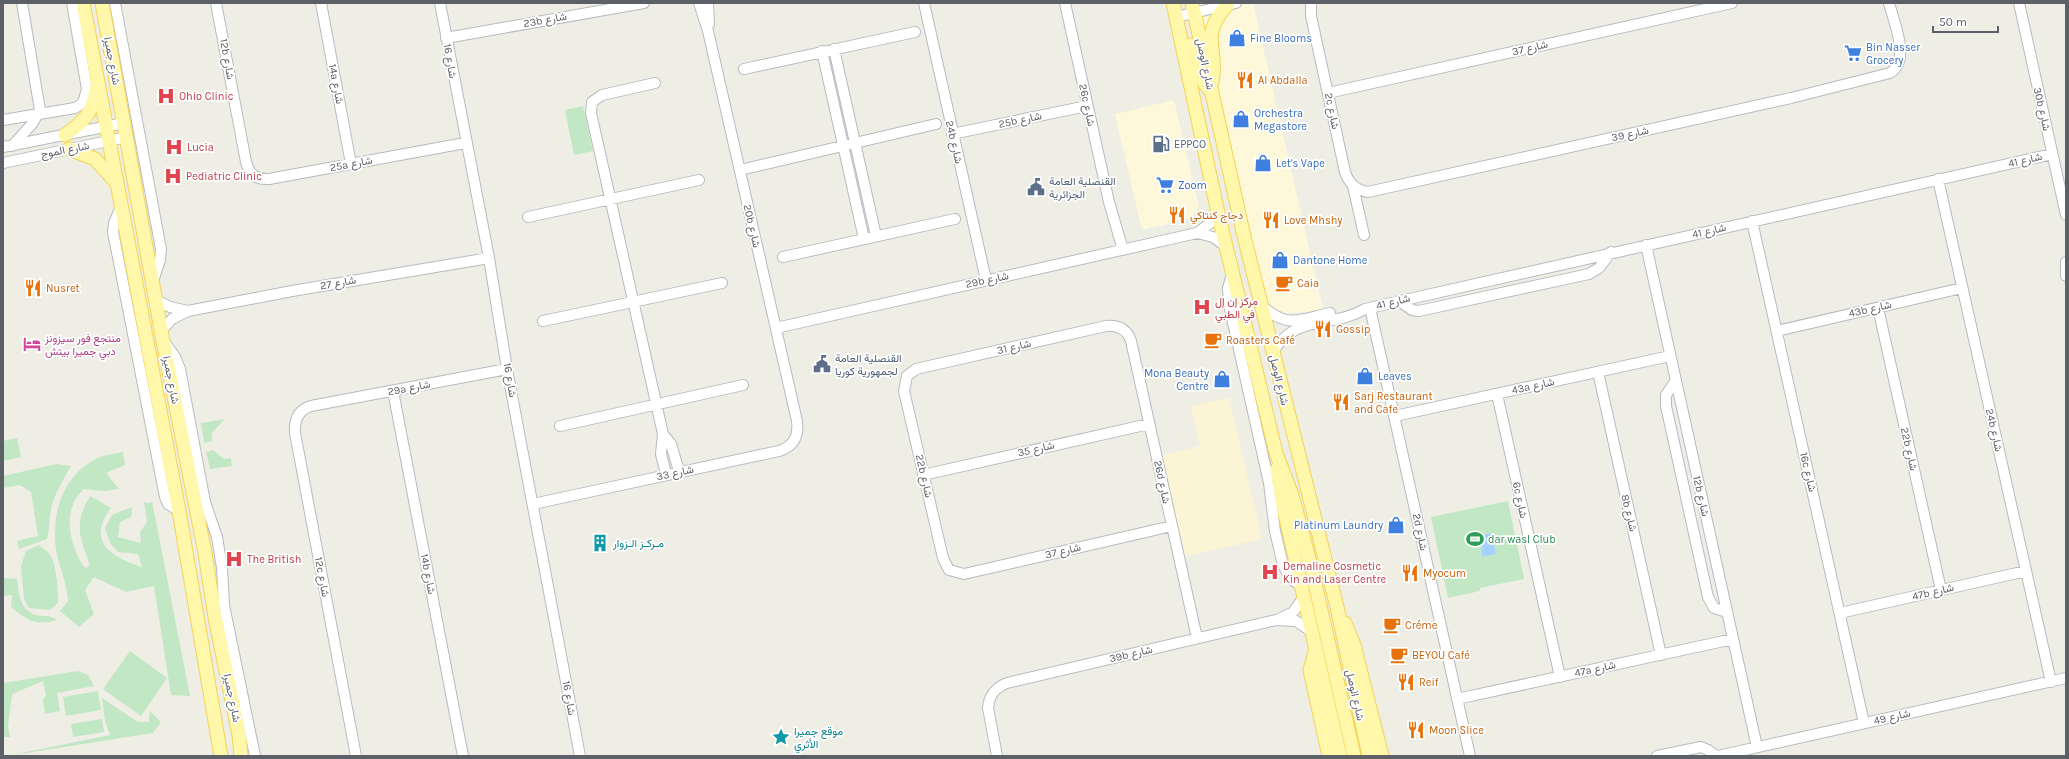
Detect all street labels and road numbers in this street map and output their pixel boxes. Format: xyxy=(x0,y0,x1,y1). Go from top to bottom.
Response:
street label: 23b شارع xyxy=(522,10,568,31)
street label: شارع جميرا xyxy=(100,36,123,87)
street label: شارع الوصل xyxy=(1192,37,1217,91)
street label: شارع 37 xyxy=(1511,37,1550,59)
street label: 12b شارع xyxy=(216,38,237,81)
street label: شارع 16 xyxy=(440,43,459,80)
street label: 14a شارع xyxy=(325,63,346,106)
street label: 26c شارع xyxy=(1075,83,1098,128)
street label: 30b شارع xyxy=(2030,86,2053,133)
street label: 2c شارع xyxy=(1321,92,1342,131)
street label: 25b شارع xyxy=(997,109,1043,132)
street label: 24b شارع xyxy=(942,119,965,165)
street label: شارع 39 xyxy=(1610,124,1650,145)
street label: شارع الموج xyxy=(40,139,91,162)
street label: شارع 41 xyxy=(2007,150,2044,171)
street label: 25a شارع xyxy=(328,153,374,176)
street label: 20b شارع xyxy=(740,203,763,250)
street label: شارع 41 xyxy=(1691,221,1728,242)
street label: 29b شارع xyxy=(964,269,1010,292)
street label: شارع 27 xyxy=(319,273,357,294)
street label: شارع 41 xyxy=(1375,291,1412,313)
street label: 43b شارع xyxy=(1847,298,1893,321)
street label: شارع 31 xyxy=(996,337,1033,358)
street label: شارع الوصل xyxy=(1265,353,1292,407)
street label: شارع جميرا xyxy=(159,355,182,406)
street label: شارع 16 xyxy=(500,362,519,399)
street label: 43a شارع xyxy=(1510,375,1556,398)
street label: 29a شارع xyxy=(386,377,432,400)
street label: 24b شارع xyxy=(1982,407,2005,453)
street label: 22b شارع xyxy=(1897,426,1920,472)
street label: شارع 35 xyxy=(1016,438,1056,461)
street label: 16c شارع xyxy=(1796,451,1819,494)
street label: 22b شارع xyxy=(912,453,935,499)
street label: 26d شارع xyxy=(1150,459,1173,505)
street label: شارع 33 xyxy=(655,463,695,484)
street label: 12b شارع xyxy=(1689,474,1712,518)
street label: 6c شارع xyxy=(1509,481,1530,520)
street label: 8b شارع xyxy=(1617,493,1640,534)
street label: 2d شارع xyxy=(1409,512,1430,552)
street label: شارع 37 xyxy=(1044,540,1083,562)
street label: 14b شارع xyxy=(417,553,438,596)
street label: 12c شارع xyxy=(311,556,332,599)
street label: 47b شارع xyxy=(1911,581,1956,604)
street label: 39b شارع xyxy=(1108,643,1155,666)
street label: 47a شارع xyxy=(1573,658,1617,681)
street label: شارع الوصل xyxy=(1342,668,1367,722)
street label: شارع جميرا xyxy=(220,673,244,724)
street label: شارع 16 xyxy=(559,680,578,717)
street label: شارع 49 xyxy=(1872,706,1912,729)

